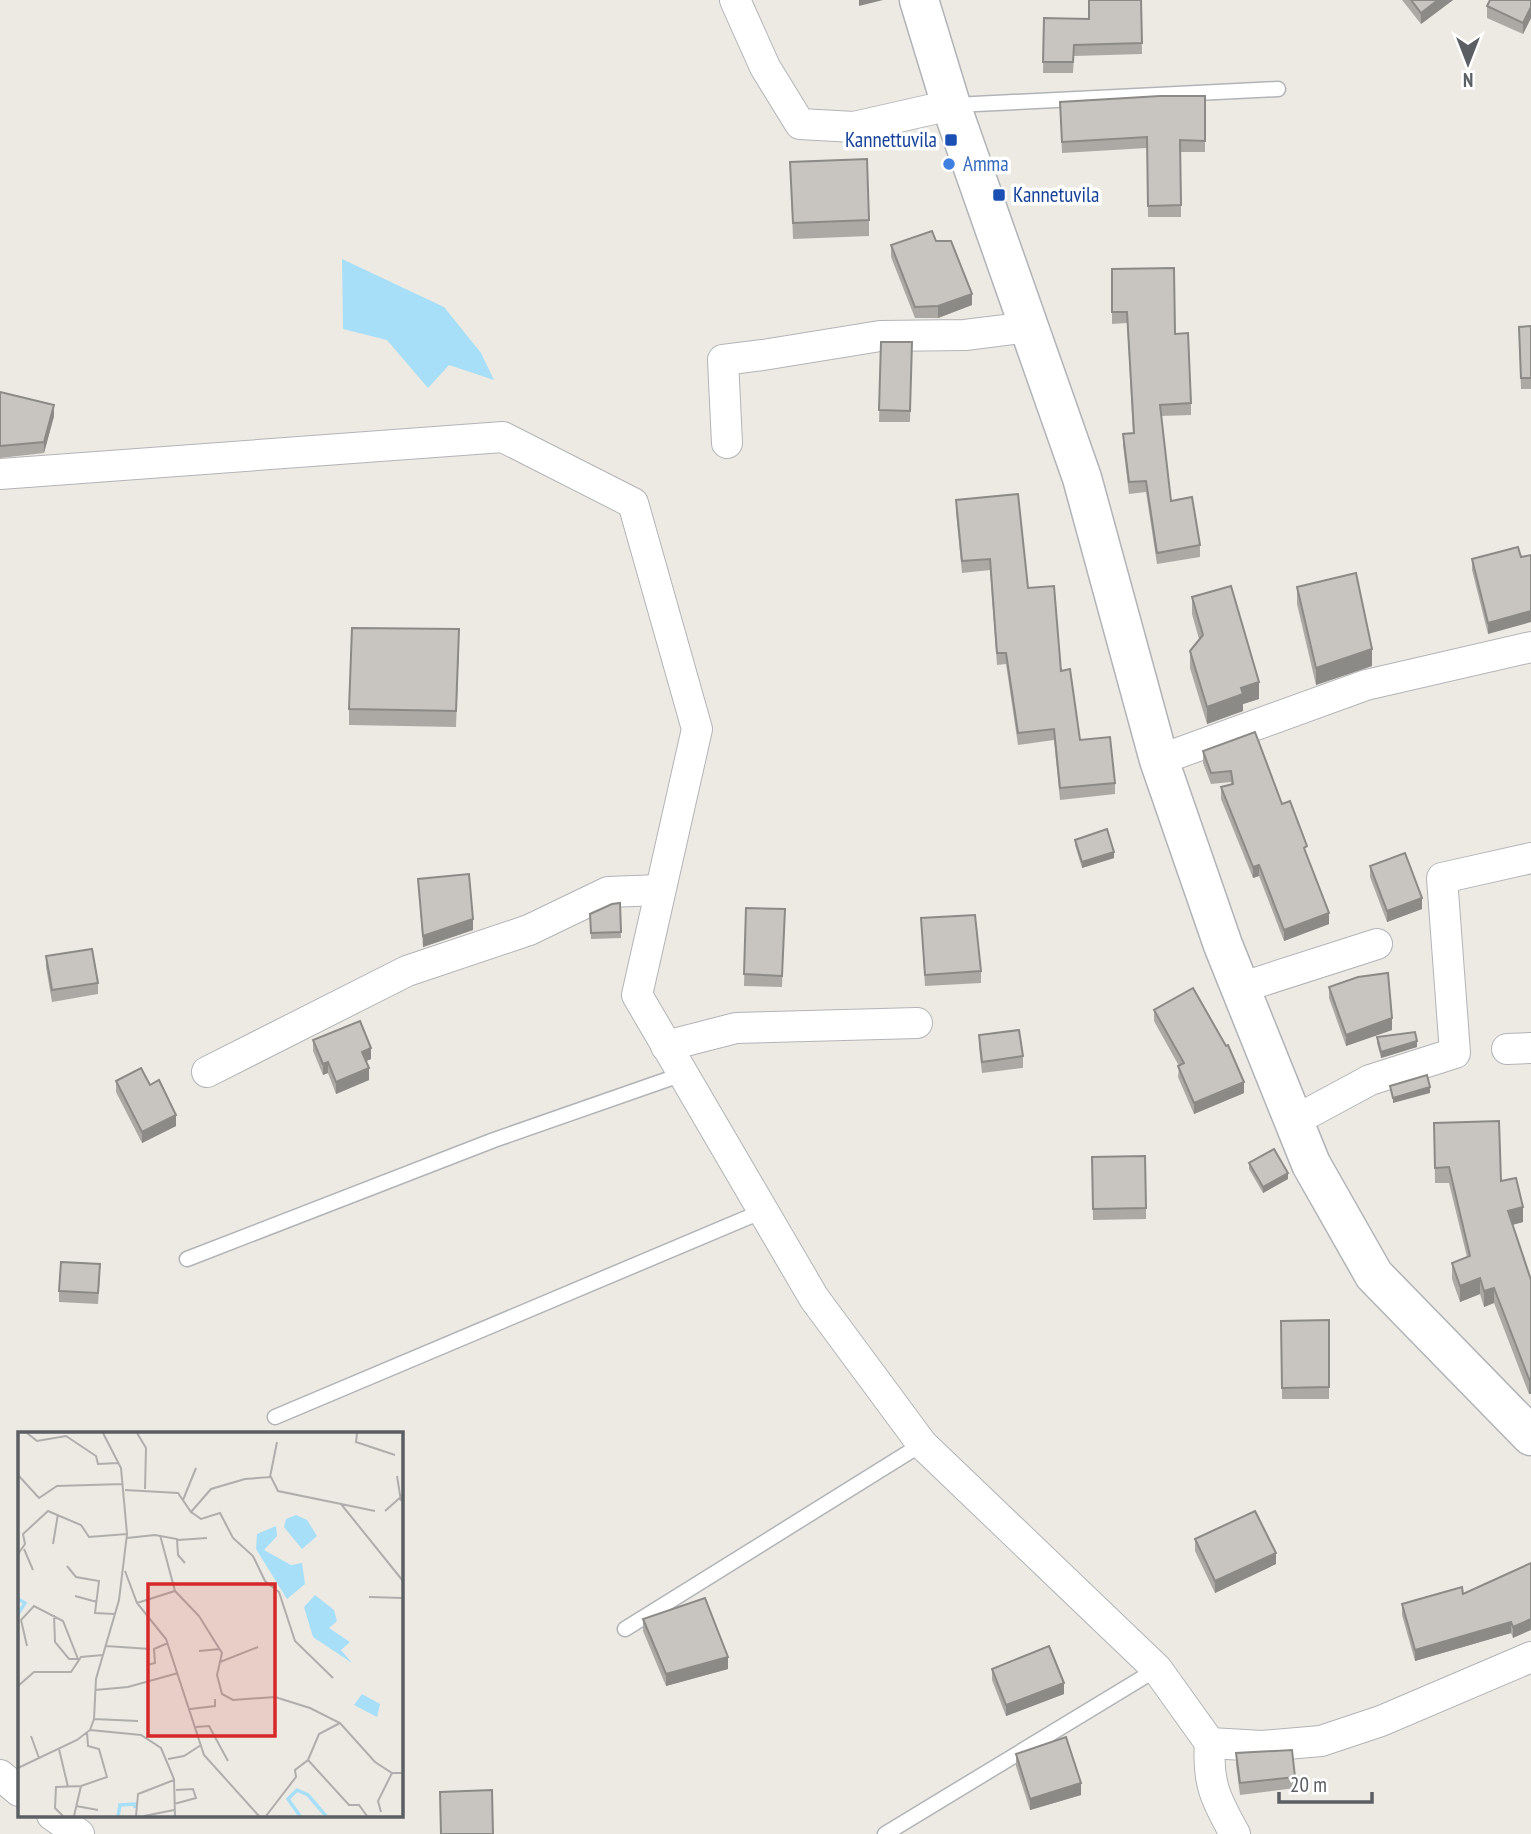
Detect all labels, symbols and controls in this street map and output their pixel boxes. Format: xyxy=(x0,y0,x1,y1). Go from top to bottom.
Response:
north arrow xyxy=(1433,28,1503,98)
text: N xyxy=(1463,68,1473,92)
place label: Kannettuvila xyxy=(845,126,937,153)
marker: Kannettuvila xyxy=(943,132,959,148)
place label: Amma xyxy=(963,150,1009,177)
marker: Amma xyxy=(941,156,957,172)
place label: Kannetuvila xyxy=(1013,181,1099,208)
marker: Kannetuvila xyxy=(991,187,1007,203)
inset map xyxy=(18,1432,402,1816)
scale bar xyxy=(1279,1760,1372,1804)
text: 20 m xyxy=(1290,1771,1327,1798)

